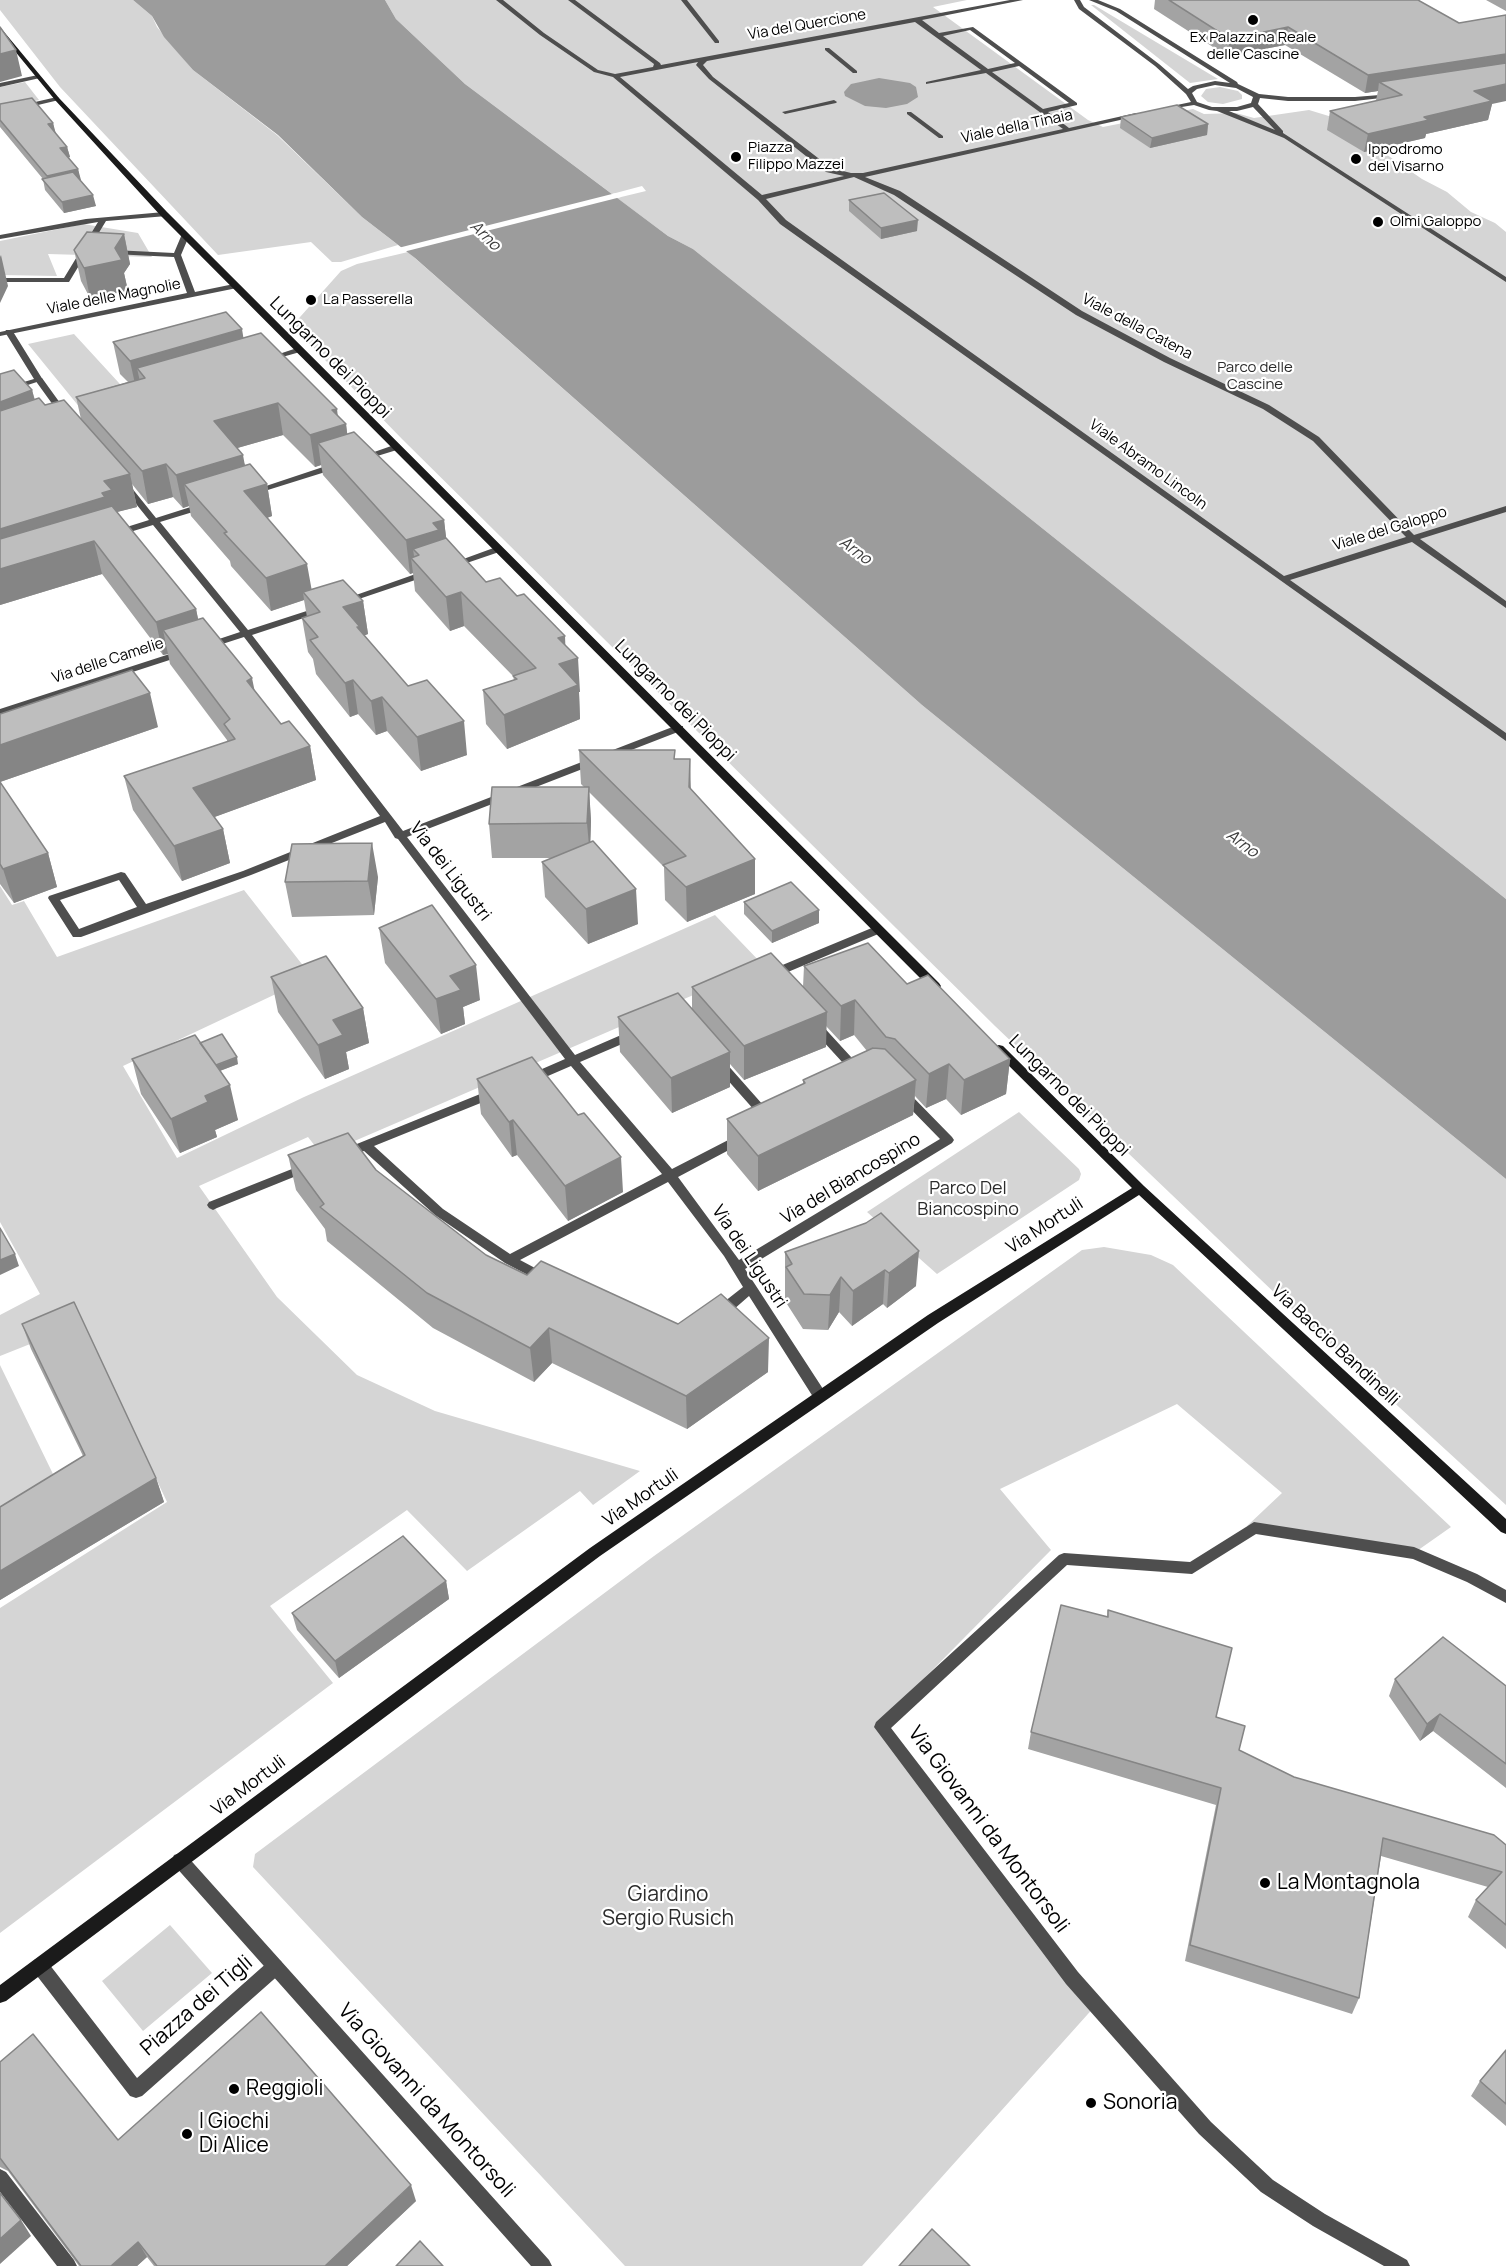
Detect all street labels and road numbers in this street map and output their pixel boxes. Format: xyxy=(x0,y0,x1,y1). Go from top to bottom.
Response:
street label: Via del Quercione xyxy=(747,6,867,44)
street label: Viale della Tinaia xyxy=(960,106,1074,148)
street label: Viale delle Magnolie xyxy=(46,275,182,319)
street label: Viale della Catena xyxy=(1079,290,1195,364)
street label: Lungarno dei Pioppi xyxy=(265,293,395,423)
street label: Viale Abramo Lincoln xyxy=(1085,416,1211,514)
street label: Viale del Galoppo xyxy=(1331,503,1449,555)
street label: Via delle Camelie xyxy=(50,634,166,688)
street label: Lungarno dei Pioppi xyxy=(610,636,740,766)
street label: Via dei Ligustri xyxy=(405,818,495,926)
street label: Lungarno dei Pioppi xyxy=(1004,1031,1134,1161)
street label: Via del Biancospino xyxy=(777,1129,925,1229)
street label: Via Mortuli xyxy=(1003,1193,1087,1259)
street label: Via dei Ligustri xyxy=(707,1201,791,1313)
street label: Via Baccio Bandinelli xyxy=(1266,1281,1404,1411)
street label: Via Mortuli xyxy=(599,1464,683,1532)
street label: Via Giovanni da Montorsoli xyxy=(902,1722,1074,1938)
street label: Via Mortuli xyxy=(208,1751,290,1821)
street label: Piazza dei Tigli xyxy=(136,1950,258,2062)
street label: Via Giovanni da Montorsoli xyxy=(332,1999,520,2203)

